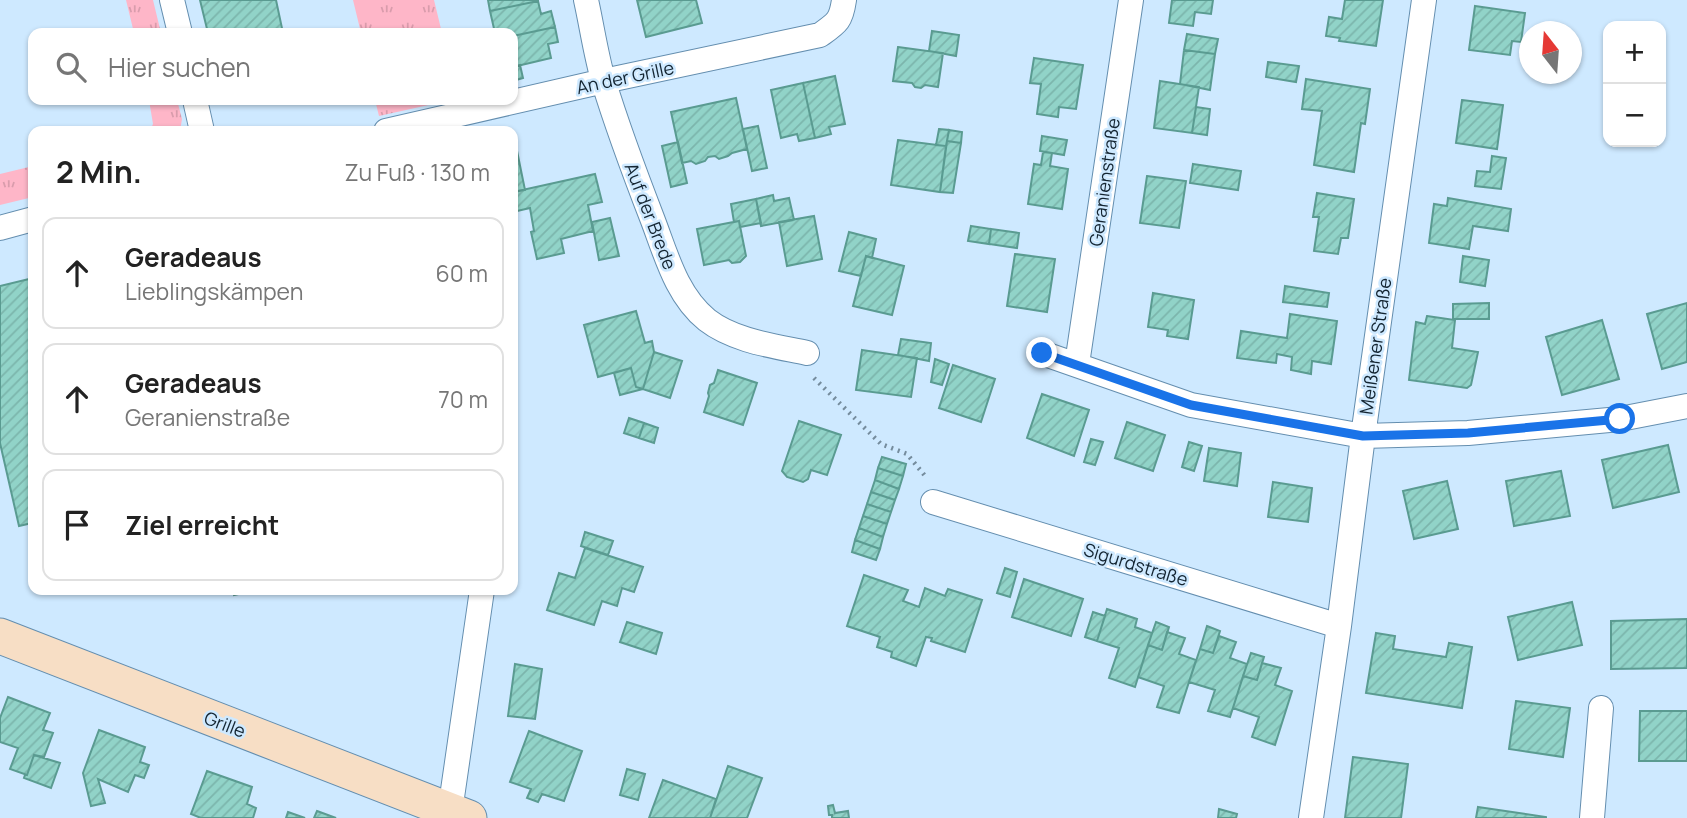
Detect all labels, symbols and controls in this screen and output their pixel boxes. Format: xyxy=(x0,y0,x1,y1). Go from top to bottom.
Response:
north arrow xyxy=(1519,21,1582,84)
map controls xyxy=(1603,21,1666,147)
button: + xyxy=(1603,21,1666,84)
search box xyxy=(28,28,518,105)
icon: search xyxy=(52,48,90,86)
text: Hier suchen xyxy=(108,49,251,85)
street label: An der Grille xyxy=(574,55,676,99)
button: − xyxy=(1603,84,1666,147)
street label: Geranienstraße xyxy=(1083,116,1125,248)
text: 2 Min. xyxy=(56,151,142,192)
text: Zu Fuß · 130 m xyxy=(344,156,490,188)
street label: Auf der Brede xyxy=(620,159,682,273)
text: Geradeaus xyxy=(125,239,261,275)
icon: ahead xyxy=(58,254,96,292)
text: 60 m xyxy=(436,257,488,289)
text: Lieblingskämpen xyxy=(125,275,303,307)
street label: Meißener Straße xyxy=(1354,276,1396,416)
route end xyxy=(1026,337,1057,368)
text: Geradeaus xyxy=(125,365,261,401)
icon: ahead xyxy=(58,380,96,418)
text: 70 m xyxy=(438,383,488,415)
text: Geranienstraße xyxy=(125,401,290,433)
route start xyxy=(1604,403,1635,434)
icon: arrive xyxy=(58,506,96,544)
text: Ziel erreicht xyxy=(125,507,279,543)
street label: Sigurdstraße xyxy=(1081,537,1191,591)
street label: Grille xyxy=(201,705,249,743)

